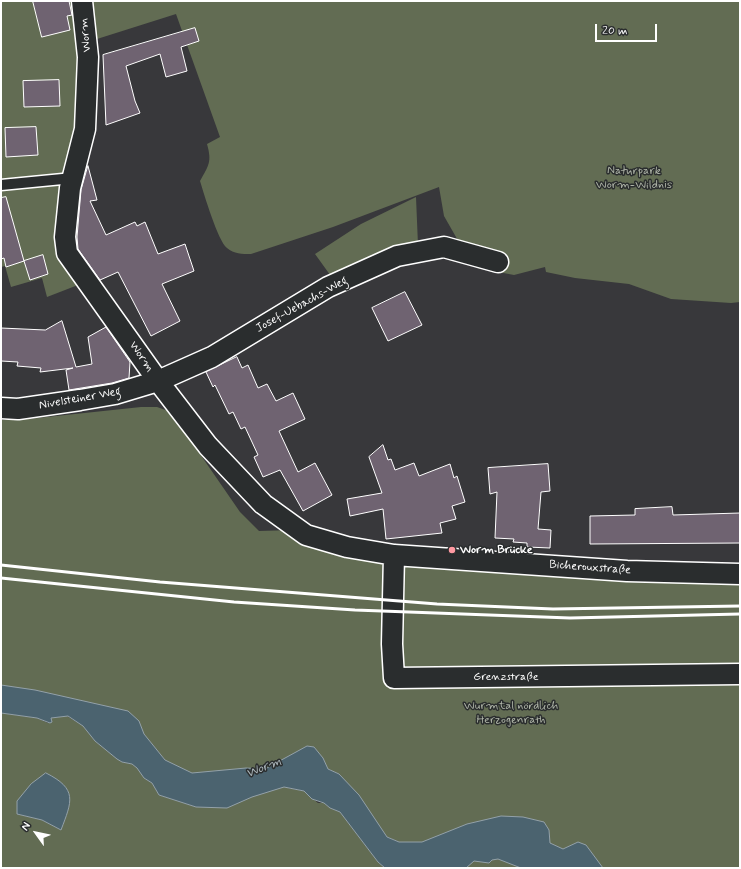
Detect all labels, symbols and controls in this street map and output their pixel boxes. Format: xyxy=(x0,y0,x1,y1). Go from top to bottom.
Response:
scale bar xyxy=(597,16,659,42)
street label: Worm xyxy=(77,17,95,53)
text: 20 m xyxy=(602,23,628,39)
park label: Naturpark Worm-Wildnis xyxy=(596,164,672,192)
street label: Josef-Uebachs-Weg xyxy=(253,274,351,336)
street label: Worm xyxy=(125,339,157,375)
street label: Nivelsteiner Weg xyxy=(38,385,122,413)
place label: Worm Brücke xyxy=(460,543,533,557)
marker: Worm Brücke xyxy=(447,545,457,555)
street label: Bicherouxstraße xyxy=(549,558,631,578)
street label: Grenzstraße xyxy=(473,670,539,684)
park label: Wurmtal nördlich Herzogenrath xyxy=(464,699,558,727)
water label: Worm xyxy=(244,754,284,782)
north arrow xyxy=(16,813,56,853)
text: N xyxy=(18,820,34,833)

